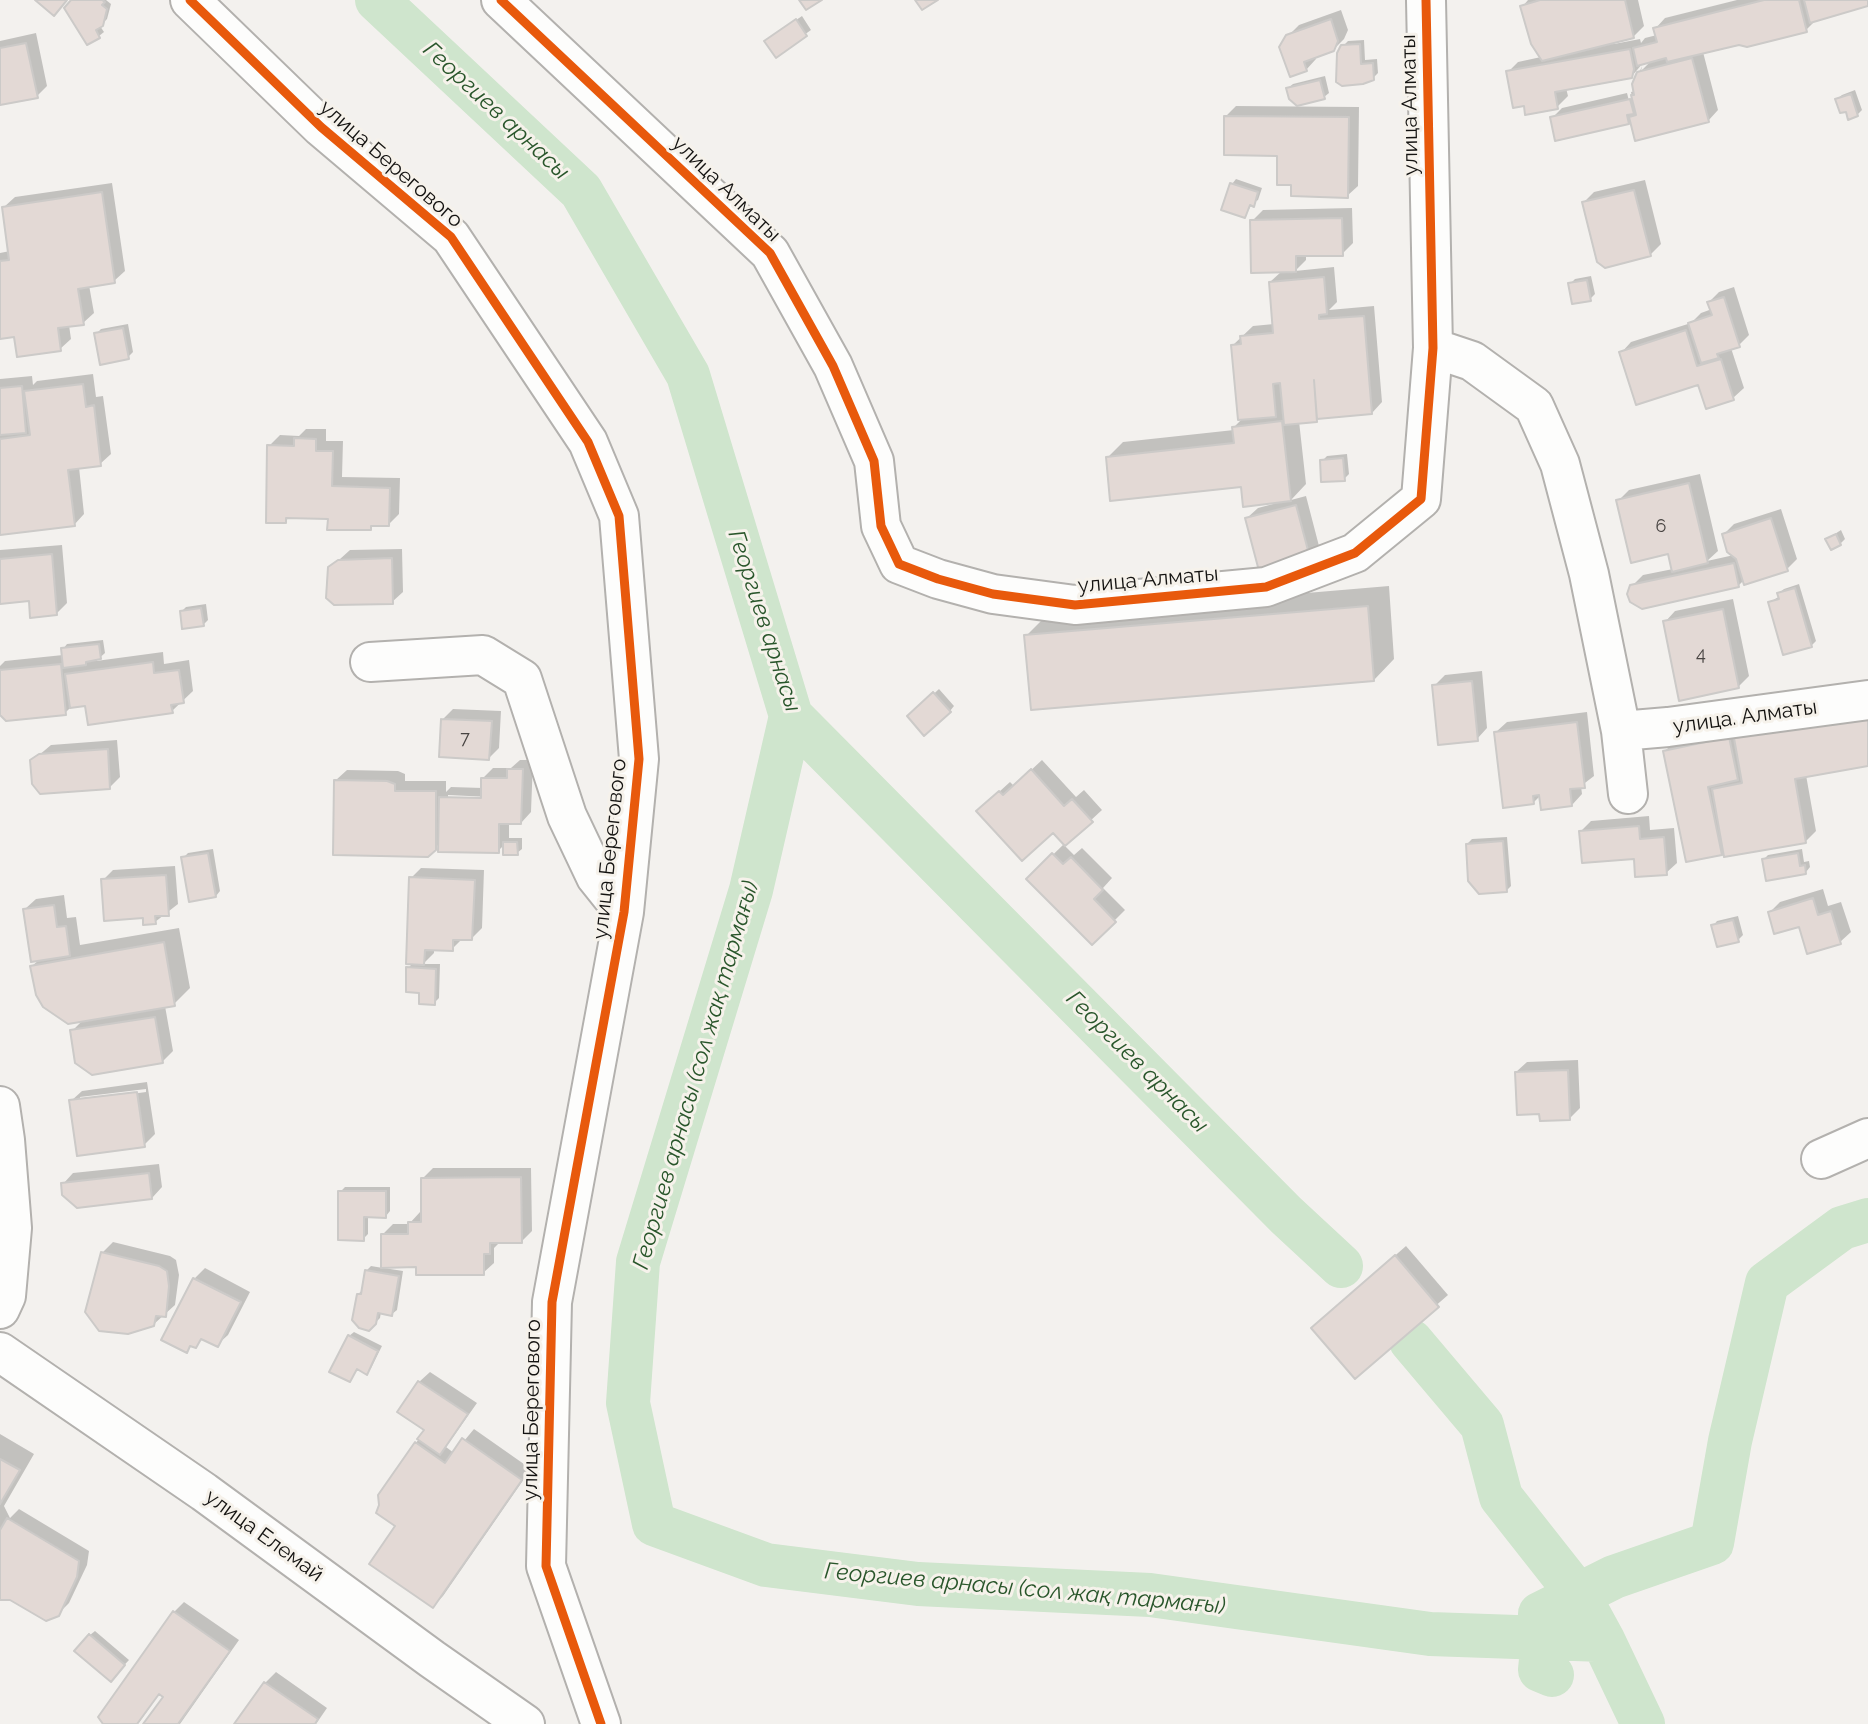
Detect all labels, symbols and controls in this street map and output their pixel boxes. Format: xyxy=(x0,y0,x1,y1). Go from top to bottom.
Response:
street label: улица Алматы xyxy=(1396,34,1424,176)
water label: Георгиев арнасы xyxy=(417,36,575,186)
street label: улица Берегового xyxy=(314,95,468,233)
street label: улица Алматы xyxy=(666,131,786,247)
house number: 6 xyxy=(1656,516,1666,538)
water label: Георгиев арнасы xyxy=(722,527,806,715)
street label: улица Алматы xyxy=(1077,561,1219,599)
house number: 4 xyxy=(1696,644,1706,666)
street label: улица. Алматы xyxy=(1671,694,1819,740)
house number: 7 xyxy=(460,728,470,750)
street label: улица Берегового xyxy=(588,757,632,941)
water label: Георгиев арнасы (сол жақ тармағы) xyxy=(627,878,765,1272)
water label: Георгиев арнасы xyxy=(1060,985,1214,1139)
street label: улица Берегового xyxy=(518,1319,546,1501)
street label: улица Елемай xyxy=(200,1485,328,1587)
water label: Георгиев арнасы (сол жақ тармағы) xyxy=(823,1558,1227,1620)

